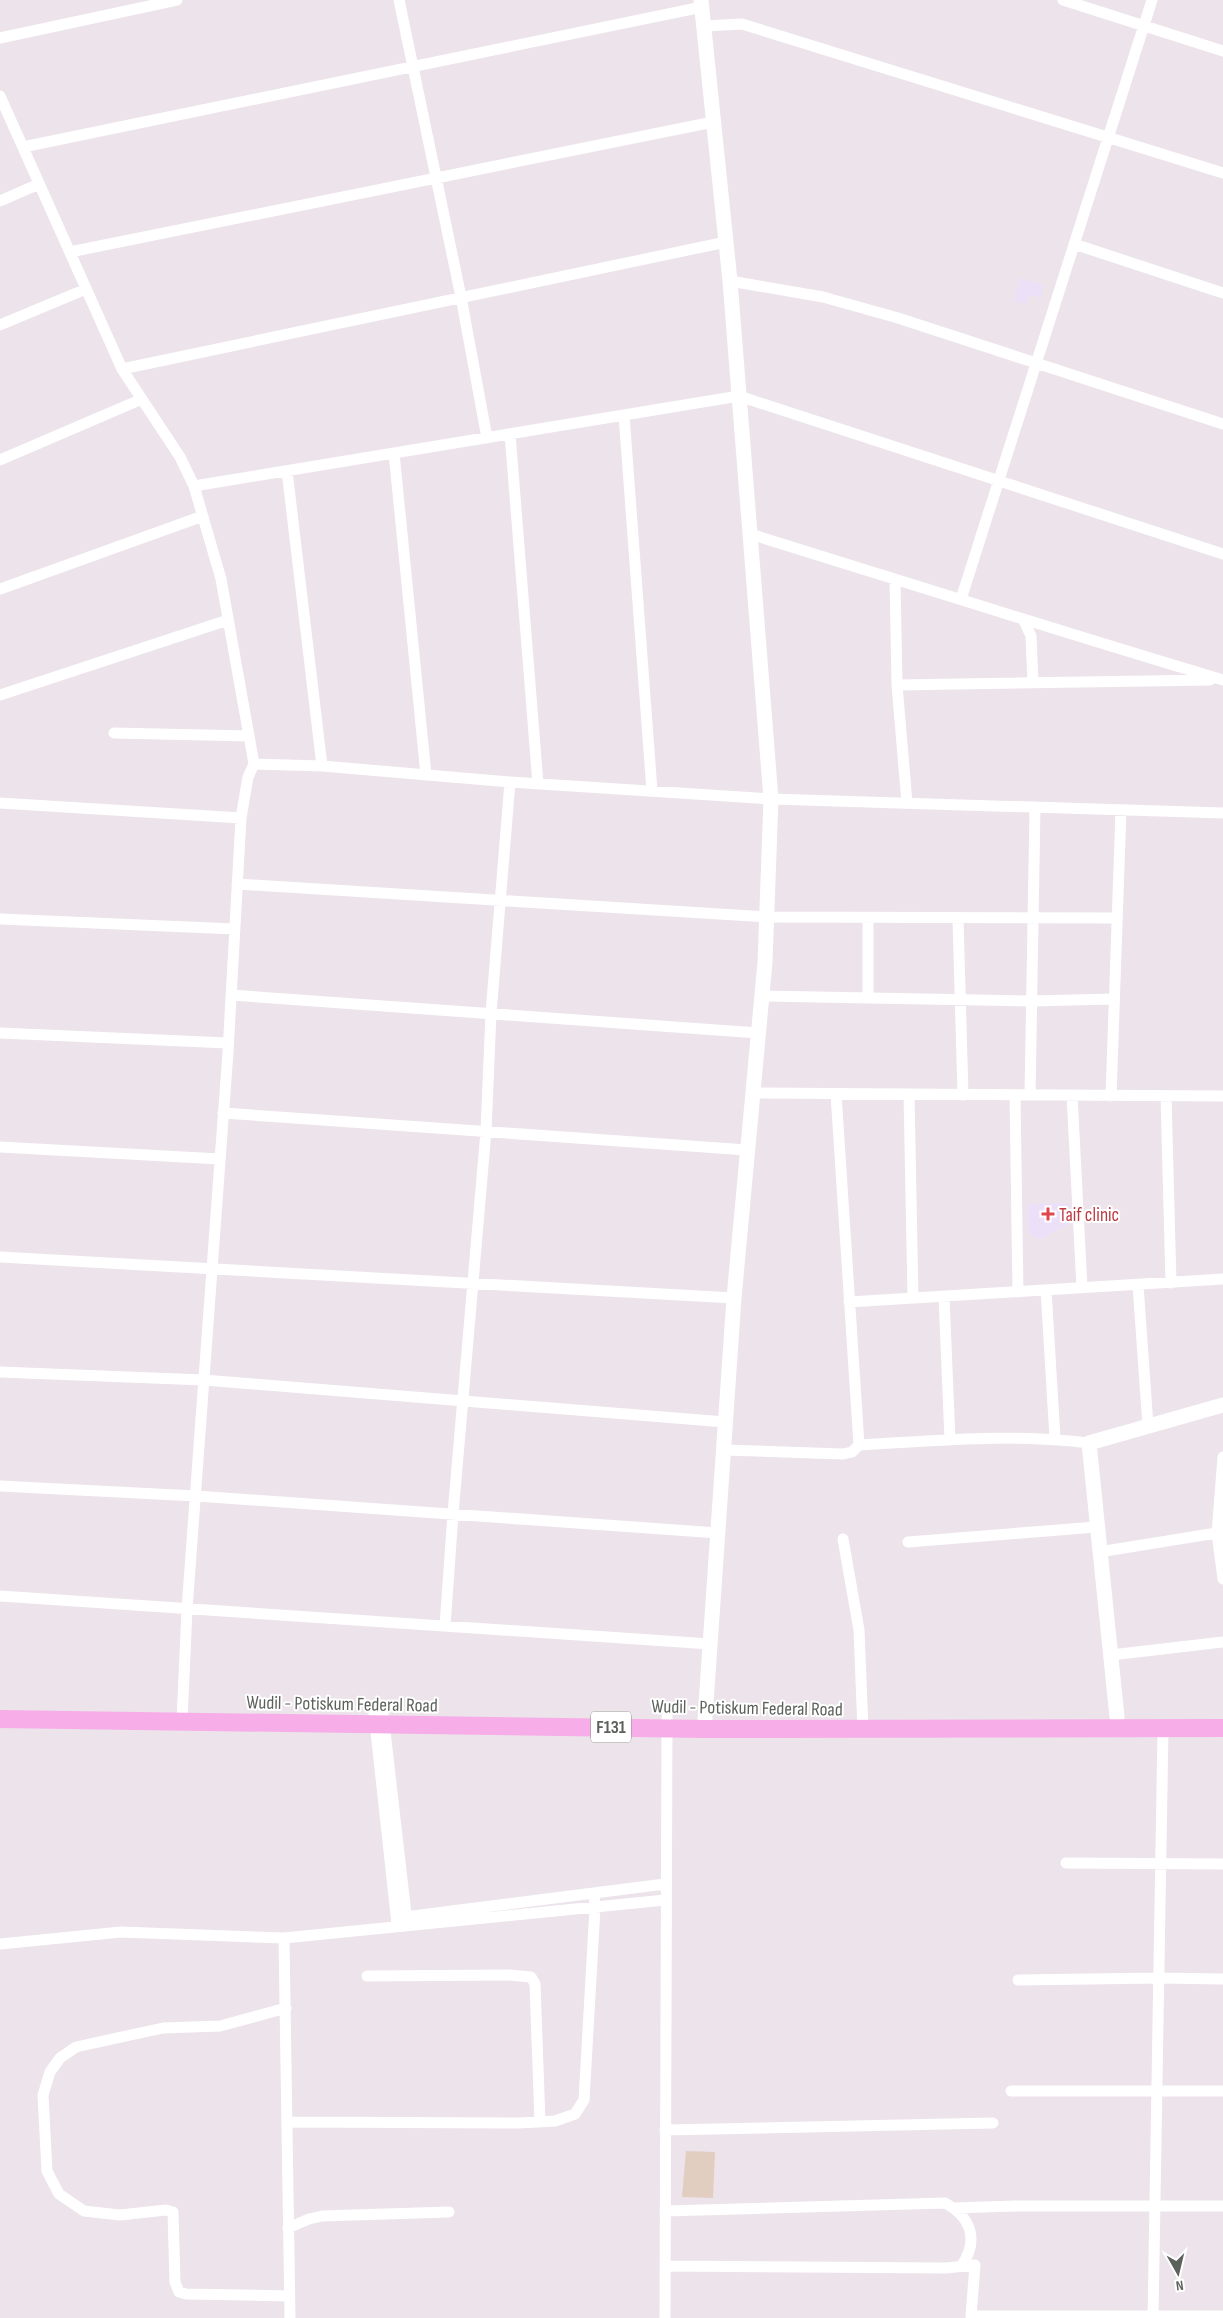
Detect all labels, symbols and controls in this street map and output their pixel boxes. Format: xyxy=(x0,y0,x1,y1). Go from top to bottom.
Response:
place label: Taif clinic xyxy=(1059,1204,1119,1227)
marker: Taif clinic xyxy=(1041,1207,1055,1221)
street label: Wudil - Potiskum Federal Road xyxy=(246,1691,438,1718)
street label: Wudil - Potiskum Federal Road xyxy=(651,1695,843,1722)
road number: F131 xyxy=(591,1711,631,1742)
north arrow xyxy=(1153,2248,1203,2298)
text: N xyxy=(1175,2276,1185,2294)

